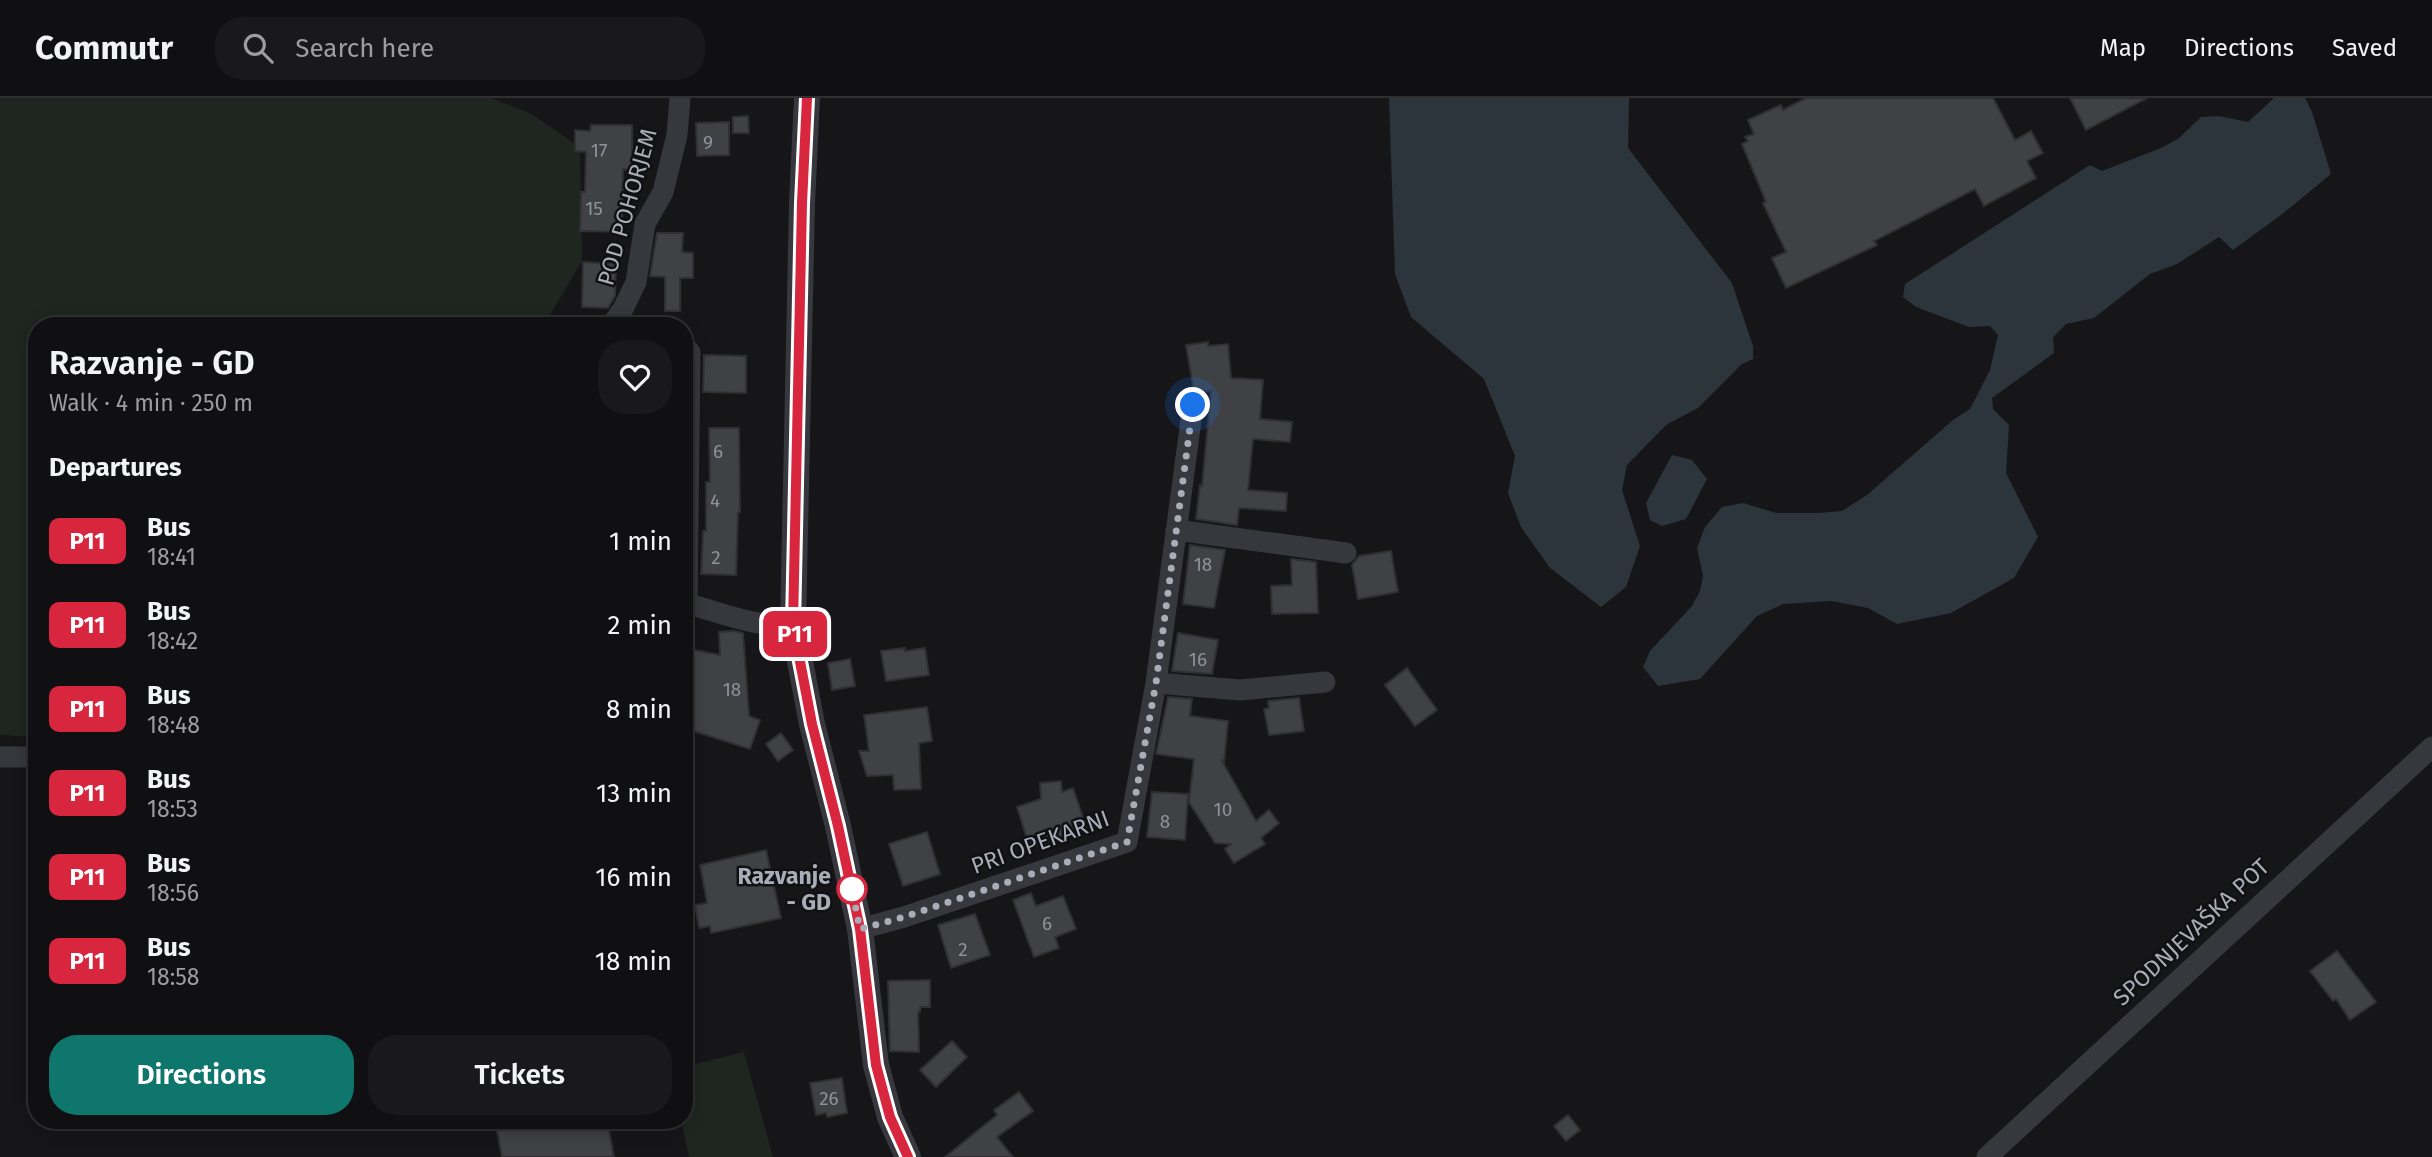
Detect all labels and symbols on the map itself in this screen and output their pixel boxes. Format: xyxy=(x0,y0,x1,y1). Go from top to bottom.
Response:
street label: POD POHORJEM xyxy=(591,125,663,289)
house number: 9 xyxy=(703,131,713,154)
house number: 17 xyxy=(591,139,607,162)
house number: 15 xyxy=(585,197,603,220)
your location xyxy=(1175,387,1210,422)
house number: 6 xyxy=(713,440,723,463)
house number: 4 xyxy=(710,489,720,512)
house number: 2 xyxy=(711,546,721,569)
house number: 18 xyxy=(1194,553,1212,576)
line badge: P11 xyxy=(755,611,835,657)
house number: 16 xyxy=(1189,648,1207,671)
house number: 18 xyxy=(723,678,741,701)
house number: 10 xyxy=(1214,798,1232,821)
street label: PRI OPEKARNI xyxy=(967,804,1113,880)
house number: 8 xyxy=(1160,810,1170,833)
street label: SPODNJEVAŠKA POT xyxy=(2107,852,2275,1011)
place label: Razvanje - GD xyxy=(738,862,831,916)
marker: Razvanje - GD xyxy=(837,874,867,904)
house number: 6 xyxy=(1042,912,1052,935)
house number: 2 xyxy=(958,938,968,961)
house number: 26 xyxy=(819,1087,839,1110)

